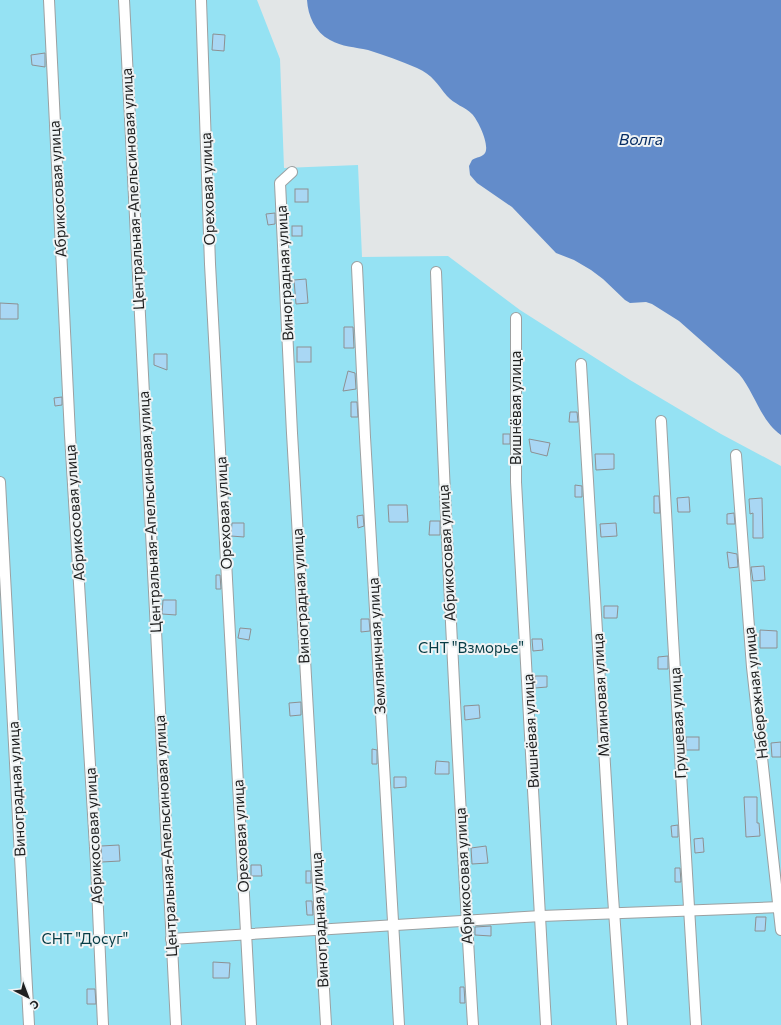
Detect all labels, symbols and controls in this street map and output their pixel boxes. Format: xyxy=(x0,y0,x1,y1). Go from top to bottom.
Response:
street label: Центральная-Апельсиновая улица xyxy=(117,68,147,311)
street label: Абрикосовая улица xyxy=(44,120,70,258)
water label: Волга xyxy=(619,129,663,148)
street label: Ореховая улица xyxy=(196,132,218,246)
street label: Виноградная улица xyxy=(271,205,297,341)
street label: Вишнёвая улица xyxy=(506,351,524,465)
street label: Центральная-Апельсиновая улица xyxy=(134,391,164,634)
street label: Абрикосовая улица xyxy=(60,444,88,582)
street label: Ореховая улица xyxy=(211,456,235,570)
street label: Абрикосовая улица xyxy=(433,484,459,622)
street label: Виноградная улица xyxy=(287,528,313,664)
street label: Земляничная улица xyxy=(363,577,389,715)
street label: Набережная улица xyxy=(739,626,771,760)
street label: Малиновая улица xyxy=(588,633,612,758)
park label: СНТ "Взморье" xyxy=(418,638,524,656)
street label: Грушевая улица xyxy=(665,667,689,779)
street label: Вишнёвая улица xyxy=(518,673,542,789)
street label: Центральная-Апельсиновая улица xyxy=(150,715,180,958)
street label: Виноградная улица xyxy=(3,721,29,857)
street label: Абрикосовая улица xyxy=(80,767,106,905)
street label: Ореховая улица xyxy=(228,779,252,893)
street label: Абрикосовая улица xyxy=(450,807,476,945)
street label: Виноградная улица xyxy=(306,852,332,988)
park label: СНТ "Досуг" xyxy=(42,929,128,947)
north arrow xyxy=(8,977,48,1017)
text: С xyxy=(28,997,42,1012)

